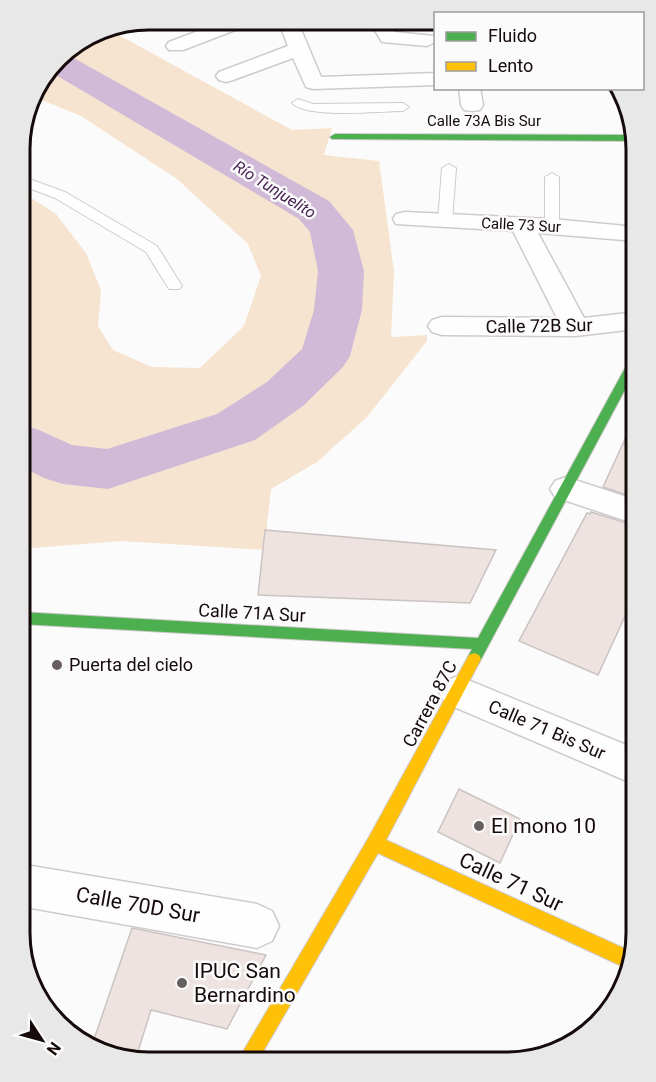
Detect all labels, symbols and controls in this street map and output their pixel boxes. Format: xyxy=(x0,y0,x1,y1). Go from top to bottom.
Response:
legend xyxy=(434,12,644,90)
text: Fluido xyxy=(488,25,537,46)
text: Lento xyxy=(488,55,533,76)
street label: Calle 73A Bis Sur xyxy=(427,112,541,130)
water label: Río Tunjuelito xyxy=(230,157,319,222)
street label: Calle 73 Sur xyxy=(481,214,561,236)
street label: Calle 72B Sur xyxy=(485,314,593,337)
street label: Calle 71A Sur xyxy=(198,599,306,626)
place label: Puerta del cielo xyxy=(69,654,193,675)
street label: Carrera 87C xyxy=(398,657,461,751)
marker: Puerta del cielo xyxy=(50,658,64,672)
street label: Calle 71 Bis Sur xyxy=(486,695,609,764)
place label: El mono 10 xyxy=(491,814,596,838)
marker: El mono 10 xyxy=(472,819,486,833)
street label: Calle 71 Sur xyxy=(455,848,567,916)
street label: Calle 70D Sur xyxy=(74,882,202,928)
place label: IPUC San Bernardino xyxy=(194,959,296,1007)
marker: IPUC San Bernardino xyxy=(175,976,189,990)
north arrow xyxy=(12,1010,72,1070)
text: N xyxy=(43,1038,65,1059)

